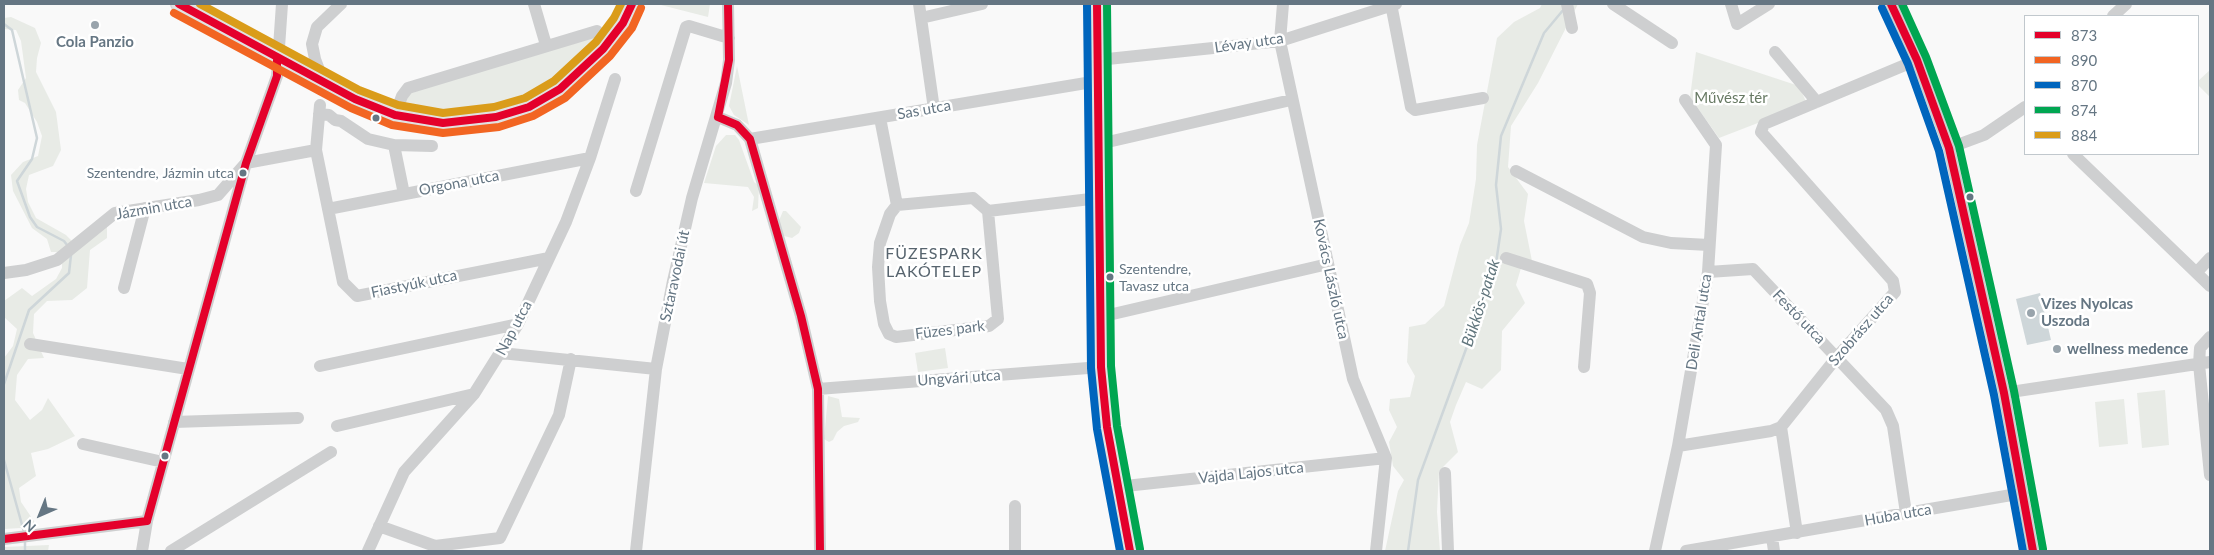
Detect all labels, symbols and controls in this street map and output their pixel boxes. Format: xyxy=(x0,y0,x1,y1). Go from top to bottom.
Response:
legend xyxy=(2024,15,2199,155)
marker: Cola Panzio xyxy=(89,19,101,31)
text: 873 xyxy=(2071,26,2097,44)
street label: Lévay utca xyxy=(1213,29,1285,57)
place label: Cola Panzio xyxy=(56,33,134,51)
text: 890 xyxy=(2071,51,2097,69)
text: 870 xyxy=(2071,76,2097,94)
park label: Művész tér xyxy=(1694,89,1768,107)
street label: Sas utca xyxy=(896,96,952,124)
text: 874 xyxy=(2071,101,2097,119)
unlabelled marker xyxy=(371,113,381,123)
text: 884 xyxy=(2071,126,2097,144)
place label: Szentendre, Jázmin utca xyxy=(87,165,234,181)
street label: Orgona utca xyxy=(417,166,501,200)
marker: Szentendre, Jázmin utca xyxy=(238,168,248,178)
street label: Jázmin utca xyxy=(115,192,193,224)
unlabelled marker xyxy=(1965,192,1975,202)
street label: Kovács László utca xyxy=(1309,217,1353,341)
street label: Sztaravodai út xyxy=(657,229,693,323)
district label: FÜZESPARK LAKÓTELEP xyxy=(884,244,984,282)
water label: Bükkös-patak xyxy=(1458,257,1504,349)
place label: Szentendre, Tavasz utca xyxy=(1119,261,1191,294)
street label: Fiastyúk utca xyxy=(369,266,459,302)
marker: Szentendre, Tavasz utca xyxy=(1105,272,1115,282)
street label: Deli Antal utca xyxy=(1683,273,1715,371)
street label: Festő utca xyxy=(1769,286,1829,348)
street label: Szobrász utca xyxy=(1825,290,1897,370)
place label: Vizes Nyolcas Uszoda xyxy=(2041,295,2133,330)
street label: Nap utca xyxy=(492,298,536,358)
marker: Vizes Nyolcas Uszoda xyxy=(2025,307,2037,319)
street label: Füzes park xyxy=(914,317,986,343)
place label: wellness medence xyxy=(2067,340,2188,358)
marker: wellness medence xyxy=(2051,343,2063,355)
street label: Ungvári utca xyxy=(917,366,1001,390)
unlabelled marker xyxy=(160,451,170,461)
street label: Vajda Lajos utca xyxy=(1197,459,1305,487)
north arrow xyxy=(15,490,65,540)
street label: Huba utca xyxy=(1863,500,1933,530)
text: N xyxy=(19,516,39,536)

